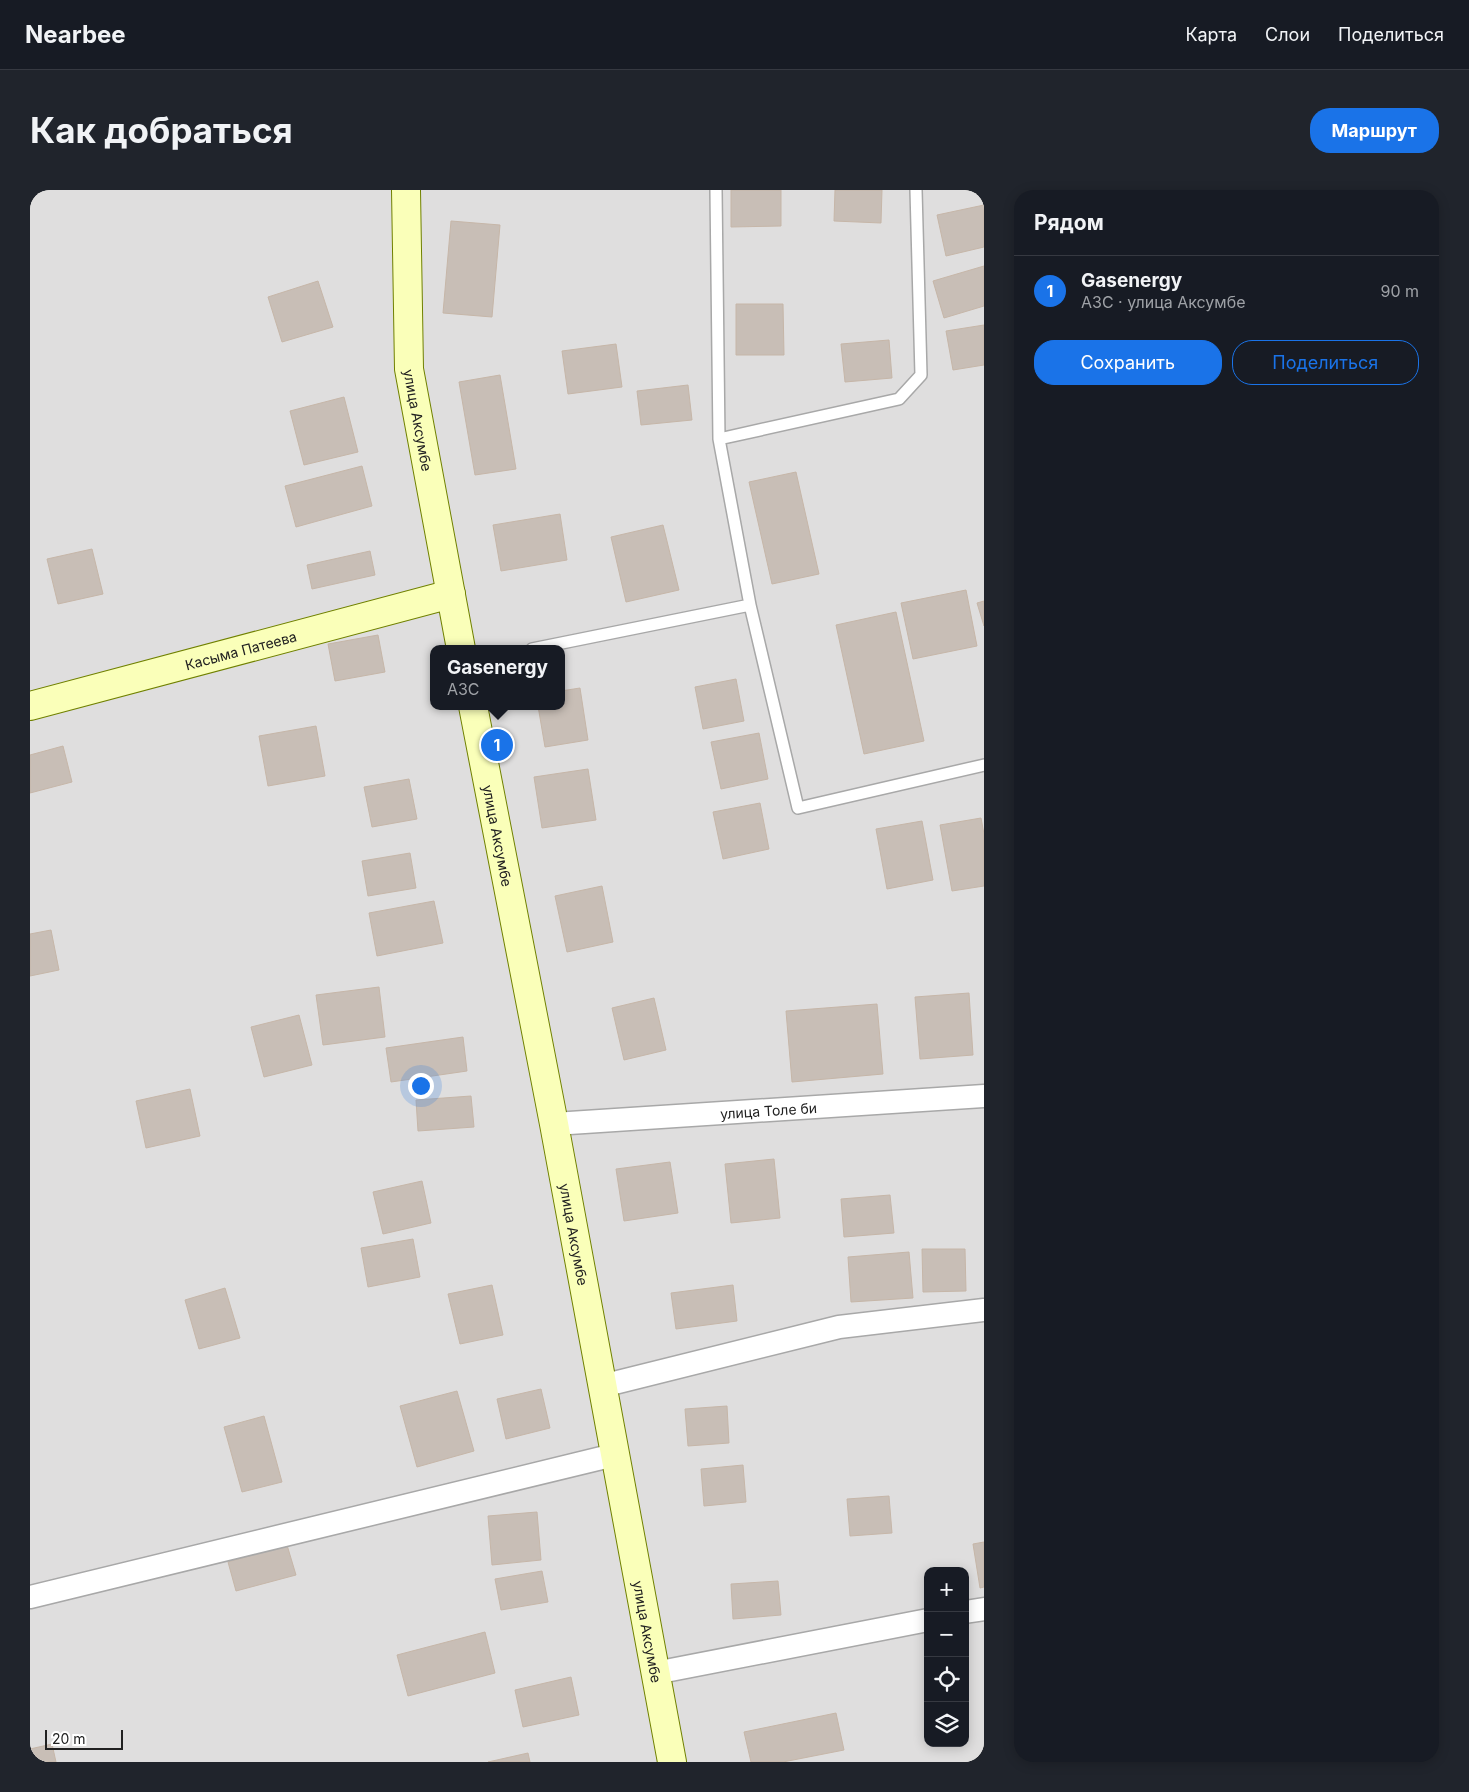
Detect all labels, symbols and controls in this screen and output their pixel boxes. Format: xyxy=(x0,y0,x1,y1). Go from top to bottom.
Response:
text: Nearbee xyxy=(25,20,126,49)
text: Карта xyxy=(1185,24,1237,45)
text: Слои xyxy=(1265,24,1310,45)
text: Поделиться xyxy=(1338,24,1444,45)
button: Маршрут xyxy=(1310,108,1439,153)
text: Как добраться xyxy=(30,109,293,151)
text: Рядом xyxy=(1034,210,1104,235)
text: Gasenergy xyxy=(1081,269,1182,292)
text: 1 xyxy=(1047,281,1053,301)
text: 90 m xyxy=(1380,281,1419,301)
text: АЗС · улица Аксумбе xyxy=(1081,292,1245,312)
button: Сохранить xyxy=(1034,340,1222,385)
button: Поделиться xyxy=(1232,340,1419,385)
street label: улица Аксумбе xyxy=(401,368,436,473)
street label: Касыма Патеева xyxy=(183,627,298,673)
popup xyxy=(430,645,565,710)
text: Gasenergy xyxy=(447,656,548,679)
text: АЗС xyxy=(447,679,480,699)
pin: 1 xyxy=(481,726,513,764)
street label: улица Аксумбе xyxy=(480,783,516,888)
your location xyxy=(408,1073,434,1099)
street label: улица Толе би xyxy=(720,1098,817,1122)
street label: улица Аксумбе xyxy=(557,1182,592,1287)
map controls xyxy=(924,1567,969,1747)
button: + xyxy=(924,1567,969,1612)
street label: улица Аксумбе xyxy=(630,1579,666,1684)
button: − xyxy=(924,1612,969,1657)
button: locate xyxy=(924,1657,969,1702)
button: layers xyxy=(924,1702,969,1747)
scale bar xyxy=(45,1727,122,1750)
text: 20 m xyxy=(52,1730,86,1747)

